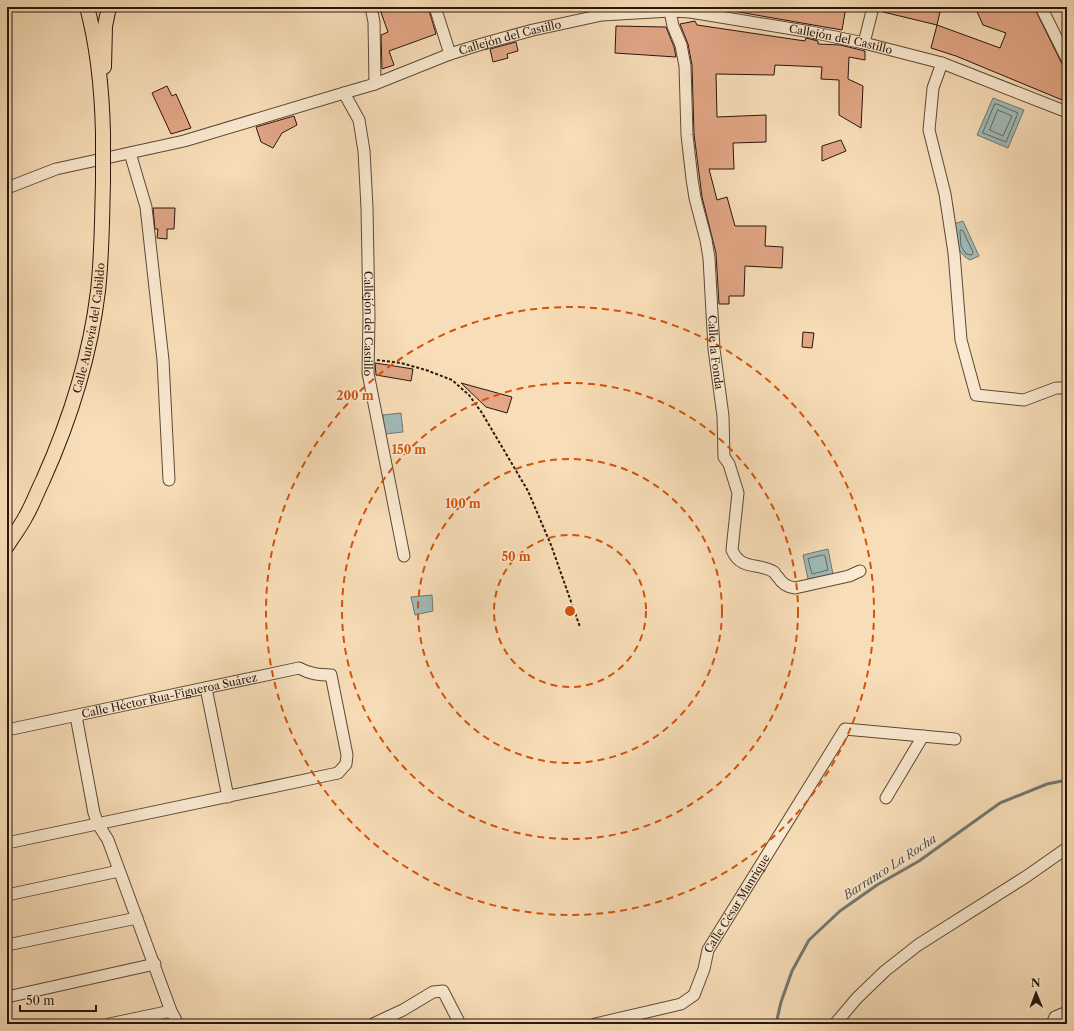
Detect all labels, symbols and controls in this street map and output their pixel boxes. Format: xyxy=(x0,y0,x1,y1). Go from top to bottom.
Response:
street label: Callejón del Castillo xyxy=(457,17,563,58)
street label: Callejón del Castillo xyxy=(788,21,894,57)
street label: Calle Autovía del Cabildo xyxy=(69,262,107,395)
street label: Callejón del Castillo xyxy=(361,271,376,377)
street label: Calle la Fonda xyxy=(705,315,726,390)
text: 200 m xyxy=(336,388,374,403)
text: 150 m xyxy=(392,442,426,457)
text: 100 m xyxy=(445,496,481,511)
text: 50 m xyxy=(501,549,531,564)
centre of rings xyxy=(563,604,577,618)
street label: Calle Héctor Rua-Figueroa Suárez xyxy=(80,670,259,721)
water label: Barranco La Rocha xyxy=(839,831,939,903)
street label: Calle César Manrique xyxy=(701,851,773,956)
north arrow xyxy=(1016,973,1056,1013)
text: N xyxy=(1031,976,1041,990)
scale bar xyxy=(20,987,96,1013)
text: 50 m xyxy=(26,993,55,1008)

